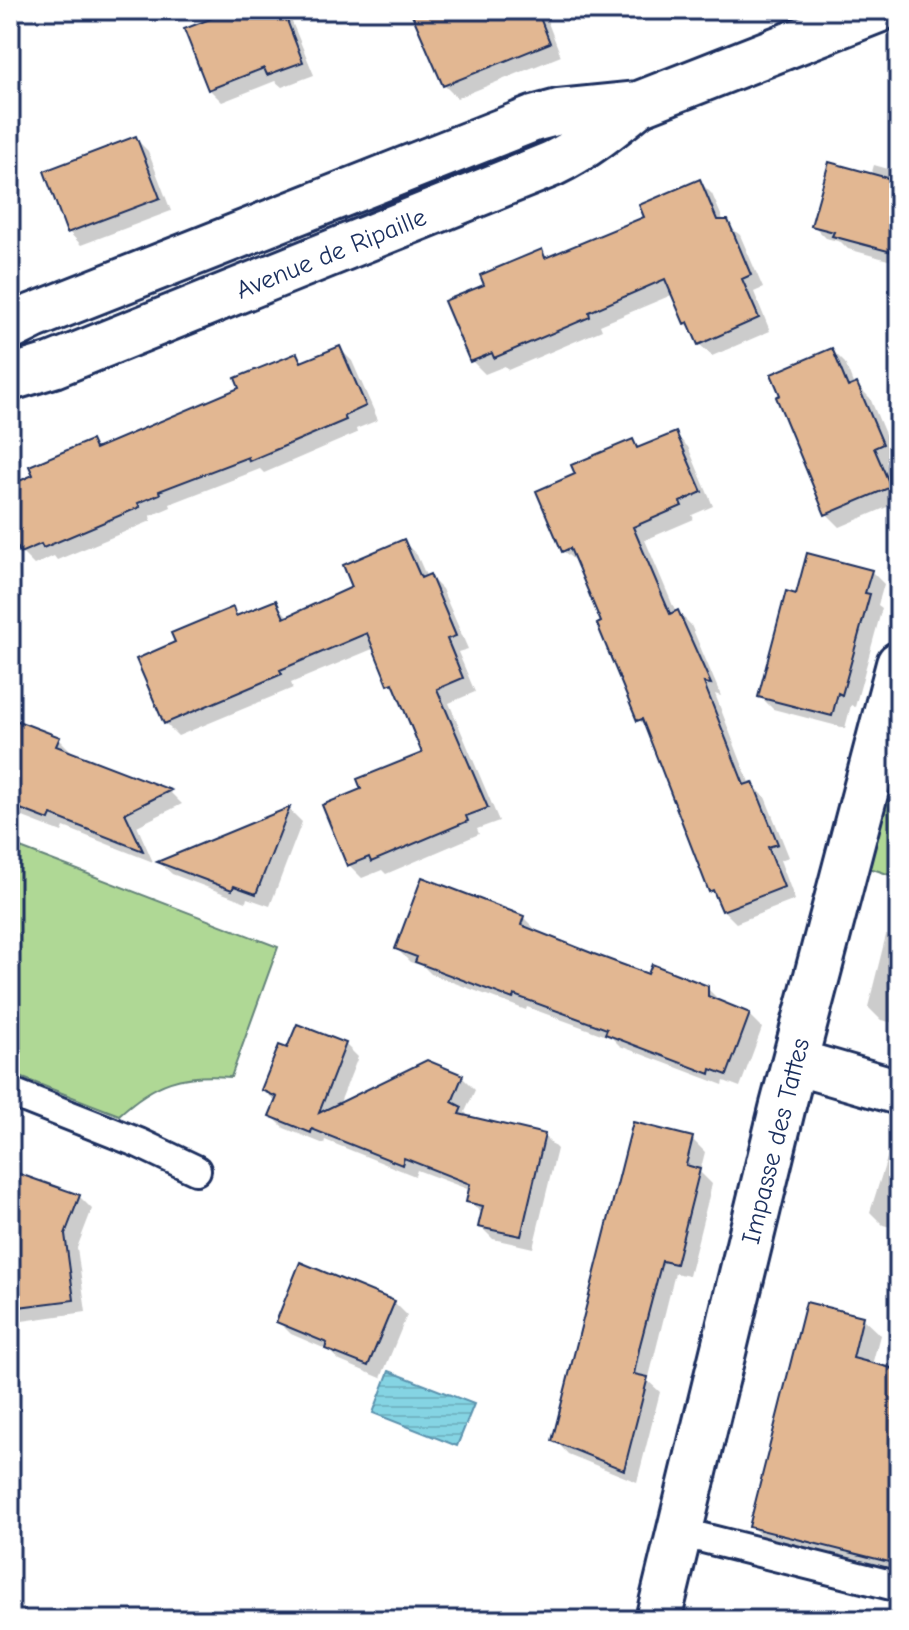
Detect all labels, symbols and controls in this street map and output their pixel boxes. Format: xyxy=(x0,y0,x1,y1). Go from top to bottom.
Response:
street label: Avenue de Ripaille xyxy=(232,202,431,306)
street label: Impasse des Tattes xyxy=(736,1035,816,1247)

